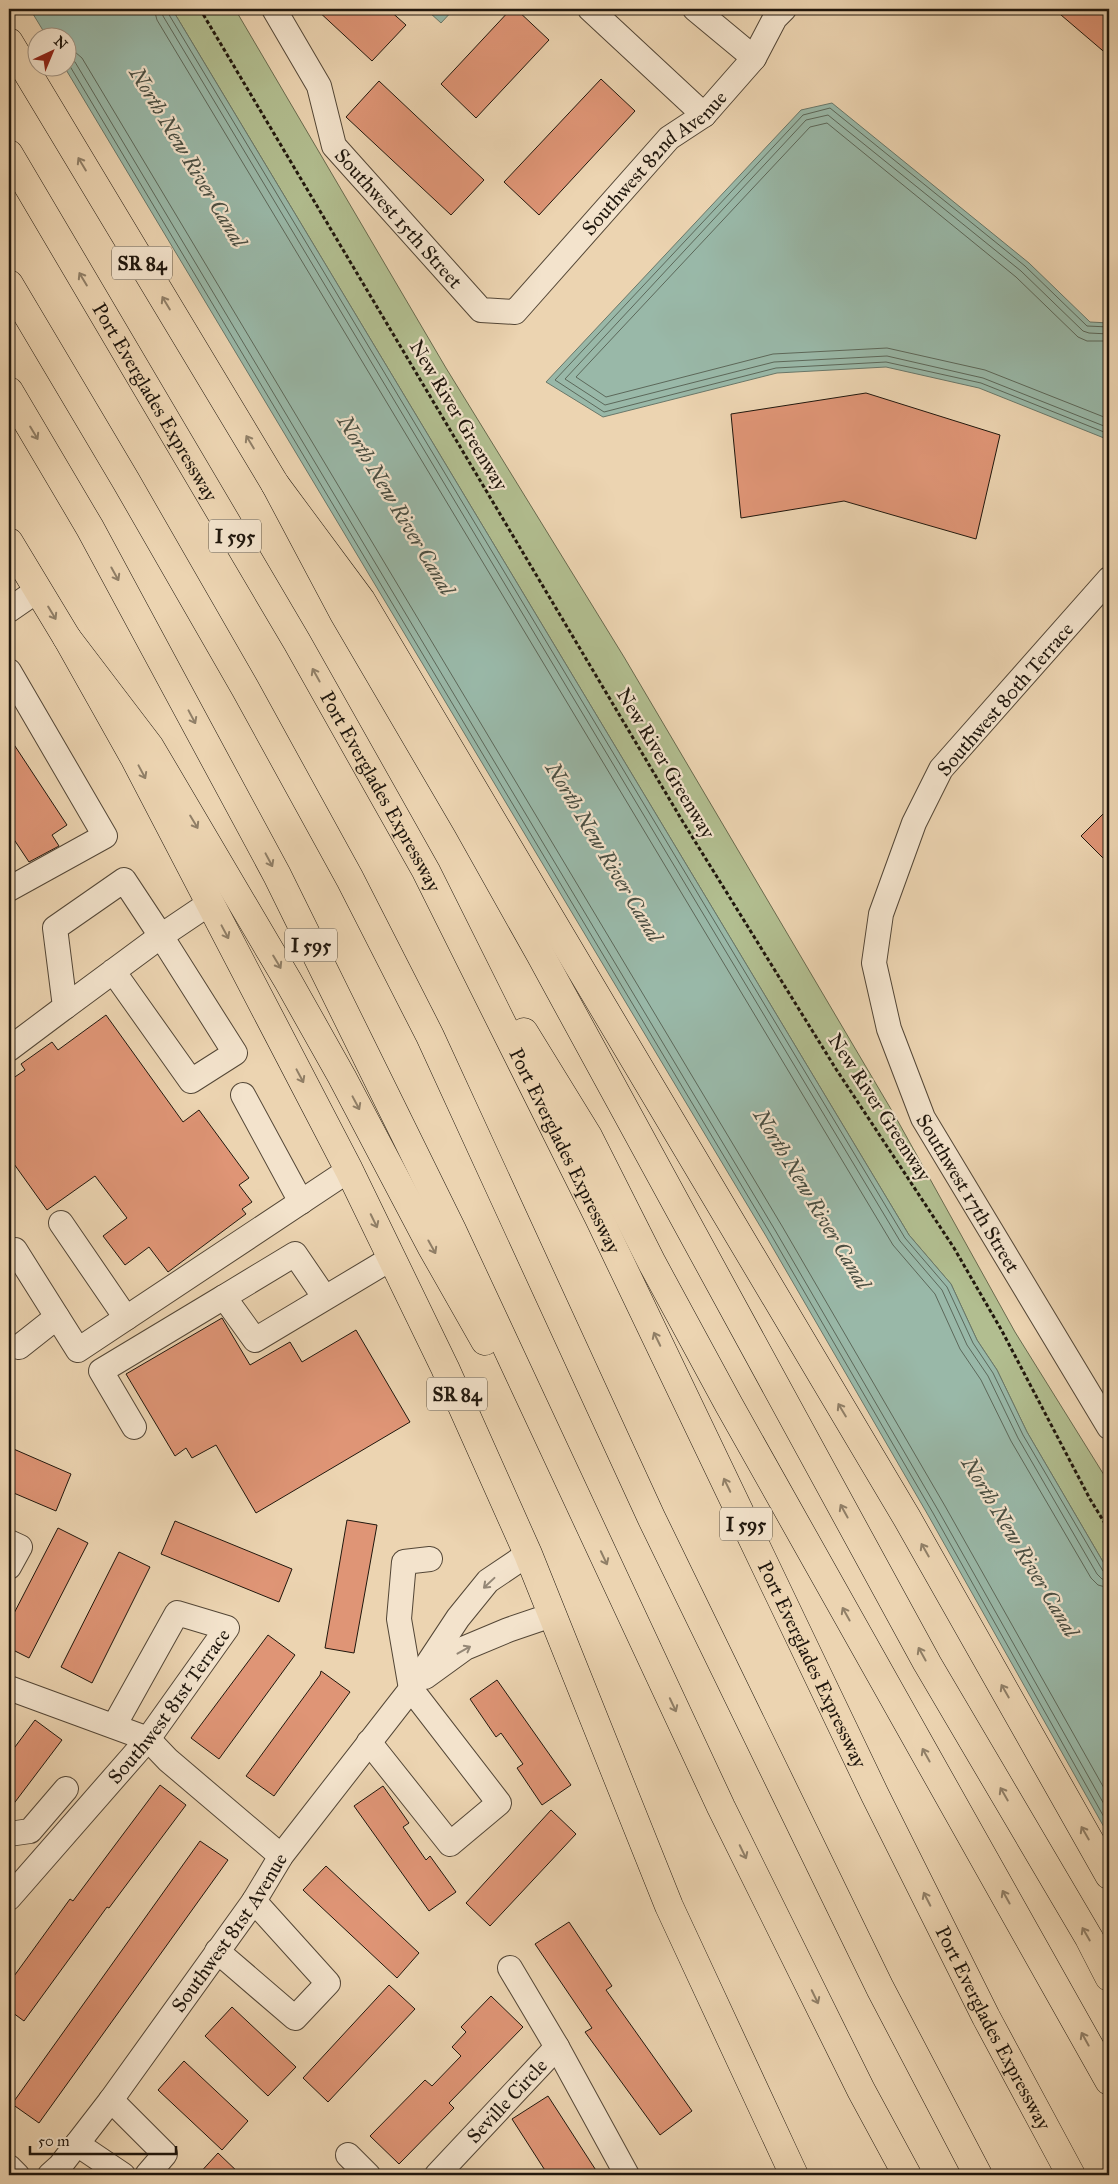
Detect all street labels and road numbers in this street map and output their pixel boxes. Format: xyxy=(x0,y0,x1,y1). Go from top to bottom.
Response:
street label: Southwest 82nd Avenue xyxy=(577,86,732,240)
street label: Southwest 15th Street xyxy=(330,143,468,293)
road number: SR 84 xyxy=(112,247,172,280)
street label: Port Everglades Expressway xyxy=(87,298,224,506)
street label: New River Greenway xyxy=(405,335,514,495)
road number: I 595 xyxy=(209,520,261,552)
street label: Southwest 80th Terrace xyxy=(932,617,1078,781)
street label: New River Greenway xyxy=(612,683,721,843)
street label: Port Everglades Expressway xyxy=(315,687,447,896)
road number: I 595 xyxy=(285,928,337,962)
street label: New River Greenway xyxy=(823,1029,937,1186)
street label: Port Everglades Expressway xyxy=(504,1044,626,1258)
street label: Southwest 17th Street xyxy=(911,1109,1025,1277)
road number: SR 84 xyxy=(427,1378,487,1410)
road number: I 595 xyxy=(720,1508,772,1540)
street label: Port Everglades Expressway xyxy=(753,1557,872,1772)
street label: Southwest 81st Terrace xyxy=(103,1624,235,1789)
street label: Southwest 81st Avenue xyxy=(166,1849,292,2017)
street label: Port Everglades Expressway xyxy=(930,1922,1057,2134)
street label: Seville Circle xyxy=(461,2053,552,2148)

